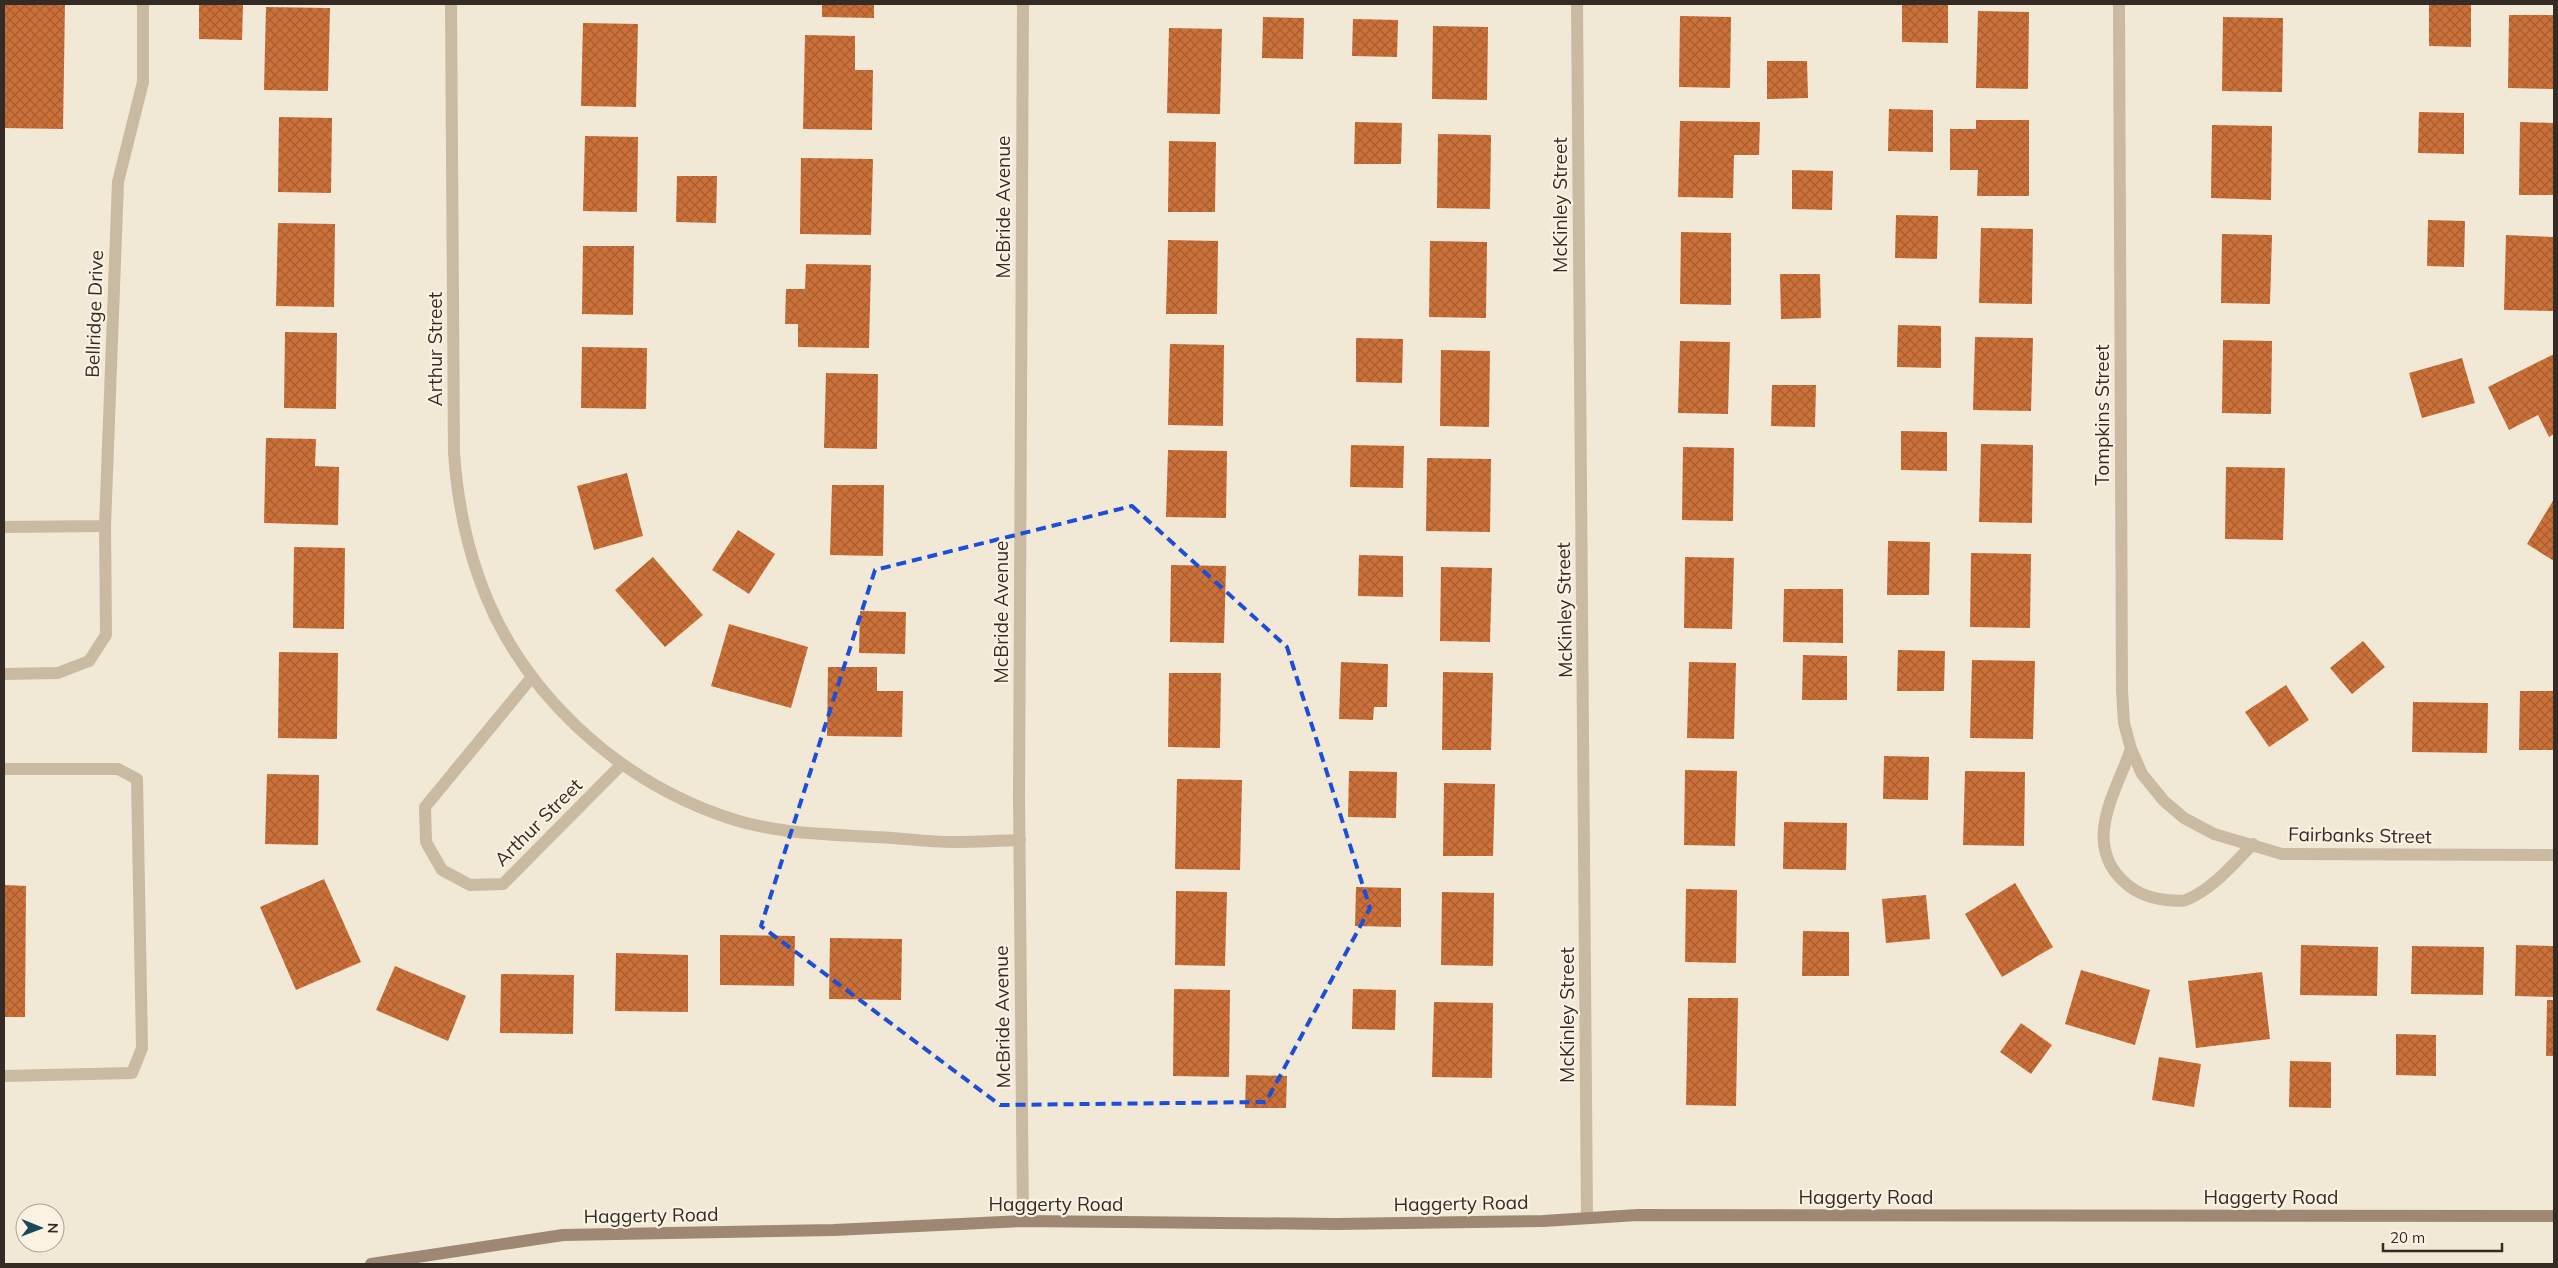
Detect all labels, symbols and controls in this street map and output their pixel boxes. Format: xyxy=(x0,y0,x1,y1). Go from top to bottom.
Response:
street label: McBride Avenue xyxy=(991,136,1015,278)
street label: McKinley Street xyxy=(1548,137,1572,273)
street label: Bellridge Drive xyxy=(80,250,108,378)
street label: Arthur Street xyxy=(423,291,447,406)
street label: Tompkins Street xyxy=(2090,344,2114,486)
street label: McBride Avenue xyxy=(989,541,1013,683)
street label: McKinley Street xyxy=(1551,542,1577,678)
street label: Arthur Street xyxy=(489,773,587,871)
street label: Fairbanks Street xyxy=(2288,822,2432,848)
street label: McBride Avenue xyxy=(989,945,1015,1089)
street label: McKinley Street xyxy=(1555,947,1579,1083)
street label: Haggerty Road xyxy=(1798,1185,1934,1209)
street label: Haggerty Road xyxy=(2203,1185,2339,1209)
street label: Haggerty Road xyxy=(1393,1190,1529,1216)
street label: Haggerty Road xyxy=(988,1192,1124,1216)
street label: Haggerty Road xyxy=(583,1202,719,1228)
north arrow xyxy=(15,1203,65,1253)
scale bar xyxy=(2383,1220,2502,1252)
text: N xyxy=(44,1223,62,1234)
text: 20 m xyxy=(2390,1228,2425,1247)

